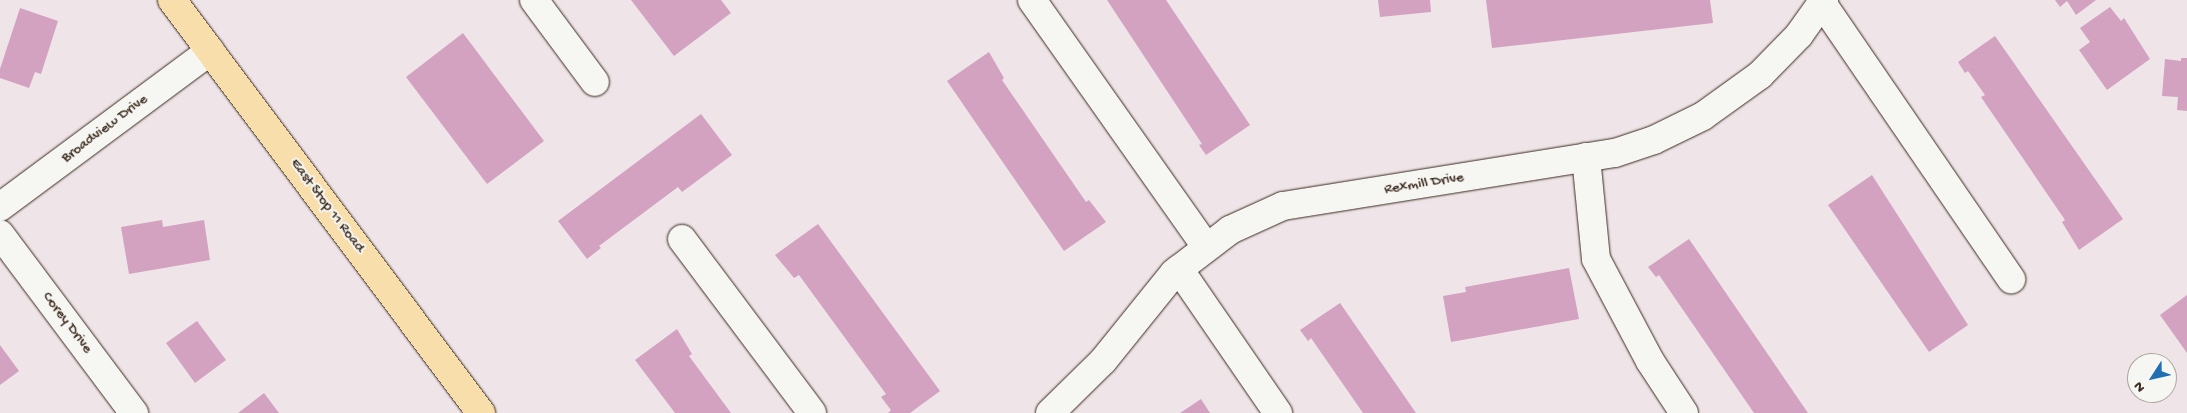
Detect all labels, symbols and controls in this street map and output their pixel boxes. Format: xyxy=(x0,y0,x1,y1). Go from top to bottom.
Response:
street label: Broadview Drive xyxy=(58,91,152,167)
street label: East Stop 11 Road xyxy=(286,155,368,257)
street label: Rexmill Drive xyxy=(1383,169,1465,199)
street label: Corey Drive xyxy=(38,289,96,357)
north arrow xyxy=(2127,353,2177,403)
text: N xyxy=(2131,378,2150,395)

